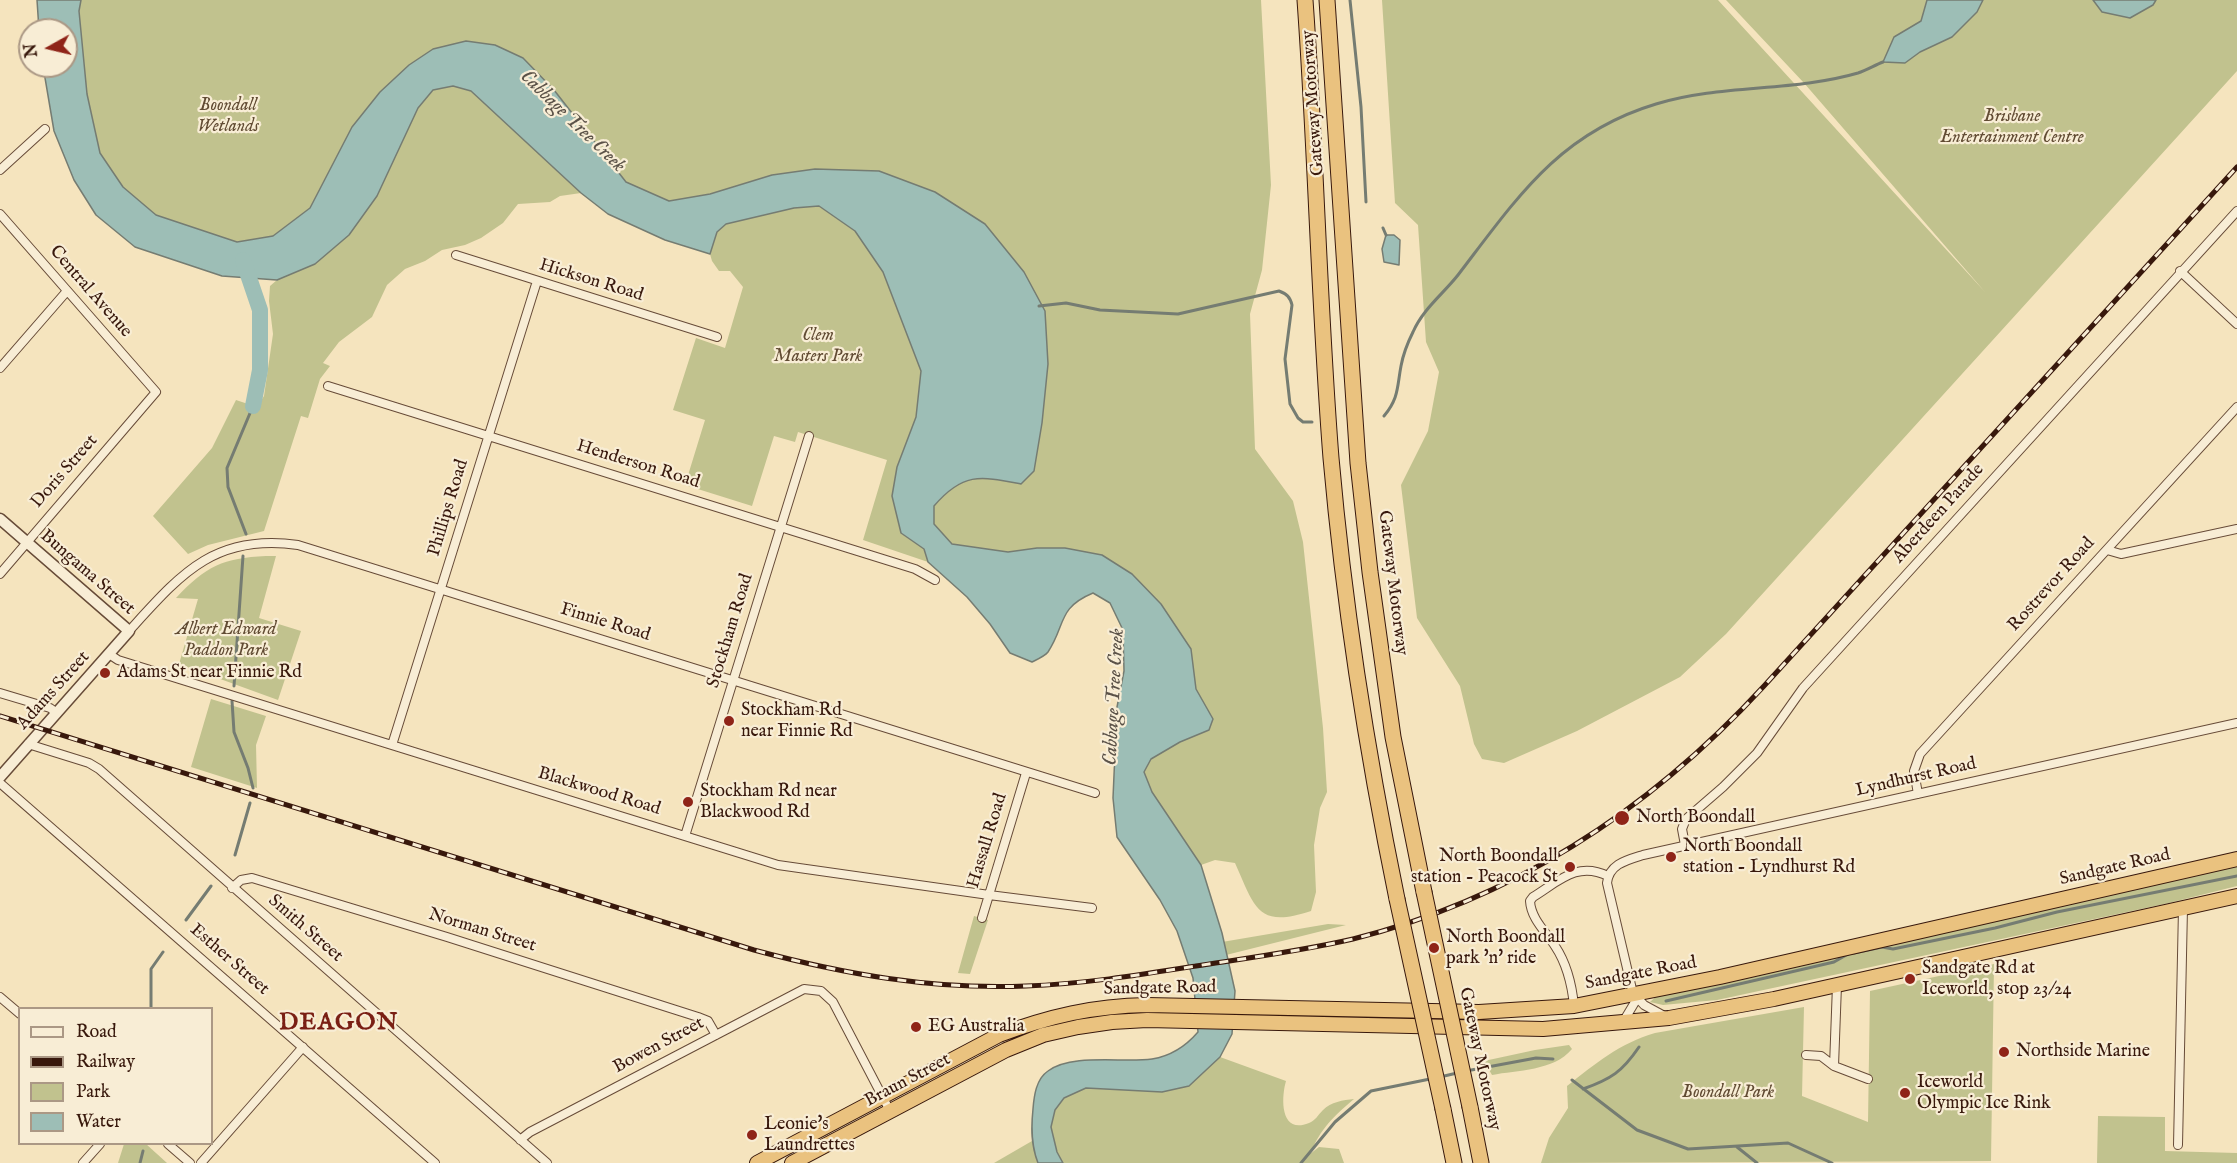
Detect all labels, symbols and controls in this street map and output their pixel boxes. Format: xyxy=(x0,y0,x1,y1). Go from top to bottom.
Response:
north arrow xyxy=(18,18,78,78)
street label: Gateway Motorway xyxy=(1298,30,1330,176)
text: N xyxy=(21,42,43,58)
water label: Cabbage Tree Creek xyxy=(514,66,630,178)
park label: Boondall Wetlands xyxy=(197,95,259,138)
park label: Brisbane Entertainment Centre xyxy=(1940,106,2084,148)
street label: Central Avenue xyxy=(44,241,136,343)
street label: Hickson Road xyxy=(536,255,646,307)
park label: Clem Masters Park xyxy=(773,325,863,368)
street label: Doris Street xyxy=(27,431,103,513)
street label: Henderson Road xyxy=(574,436,702,494)
street label: Phillips Road xyxy=(424,457,474,559)
street label: Aberdeen Parade xyxy=(1889,460,1989,568)
street label: Gateway Motorway xyxy=(1372,509,1412,657)
street label: Bungama Street xyxy=(35,526,139,620)
street label: Rostrevor Road xyxy=(2004,533,2100,637)
street label: Stockham Road xyxy=(703,571,759,691)
street label: Finnie Road xyxy=(557,599,653,647)
park label: Albert Edward Paddon Park xyxy=(176,619,276,662)
water label: Cabbage Tree Creek xyxy=(1099,628,1131,766)
street label: Adams Street xyxy=(13,647,95,735)
place label: Adams St near Finnie Rd xyxy=(117,662,302,684)
marker: Adams St near Finnie Rd xyxy=(98,666,112,680)
place label: Stockham Rd near Finnie Rd xyxy=(741,700,853,742)
marker: Stockham Rd near Finnie Rd xyxy=(722,714,736,728)
street label: Lyndhurst Road xyxy=(1854,754,1978,802)
street label: Blackwood Road xyxy=(535,763,663,821)
place label: Stockham Rd near Blackwood Rd xyxy=(700,781,837,824)
street label: Hassall Road xyxy=(963,791,1013,891)
marker: Stockham Rd near Blackwood Rd xyxy=(681,795,695,809)
place label: North Boondall xyxy=(1636,807,1755,829)
marker: North Boondall xyxy=(1613,809,1631,827)
place label: North Boondall station - Lyndhurst Rd xyxy=(1683,836,1855,878)
street label: Sandgate Road xyxy=(2058,845,2172,891)
place label: North Boondall station - Peacock St xyxy=(1411,846,1558,888)
marker: North Boondall station - Lyndhurst Rd xyxy=(1664,850,1678,864)
marker: North Boondall station - Peacock St xyxy=(1563,860,1577,874)
street label: Smith Street xyxy=(263,891,347,967)
street label: Norman Street xyxy=(426,904,538,958)
street label: Esther Street xyxy=(185,920,273,1000)
place label: North Boondall park 'n' ride xyxy=(1446,927,1565,970)
marker: North Boondall park 'n' ride xyxy=(1427,941,1441,955)
street label: Sandgate Road xyxy=(1584,953,1698,995)
place label: Sandgate Rd at Iceworld, stop 23/24 xyxy=(1922,958,2071,1000)
marker: Sandgate Rd at Iceworld, stop 23/24 xyxy=(1903,972,1917,986)
street label: Sandgate Road xyxy=(1103,977,1217,1001)
street label: Gateway Motorway xyxy=(1453,985,1505,1133)
legend xyxy=(18,1007,213,1145)
district label: DEAGON xyxy=(279,1010,399,1038)
street label: Bowen Street xyxy=(610,1013,708,1079)
place label: EG Australia xyxy=(928,1016,1025,1038)
marker: EG Australia xyxy=(909,1020,923,1034)
text: Road xyxy=(76,1021,117,1044)
place label: Northside Marine xyxy=(2016,1041,2150,1063)
marker: Northside Marine xyxy=(1997,1045,2011,1059)
street label: Braun Street xyxy=(861,1049,955,1113)
text: Railway xyxy=(76,1051,135,1074)
place label: Iceworld Olympic Ice Rink xyxy=(1917,1072,2051,1114)
text: Park xyxy=(76,1081,110,1104)
park label: Boondall Park xyxy=(1682,1082,1774,1104)
marker: Iceworld Olympic Ice Rink xyxy=(1898,1086,1912,1100)
text: Water xyxy=(76,1111,121,1134)
place label: Leonie's Laundrettes xyxy=(764,1114,855,1156)
marker: Leonie's Laundrettes xyxy=(745,1128,759,1142)

